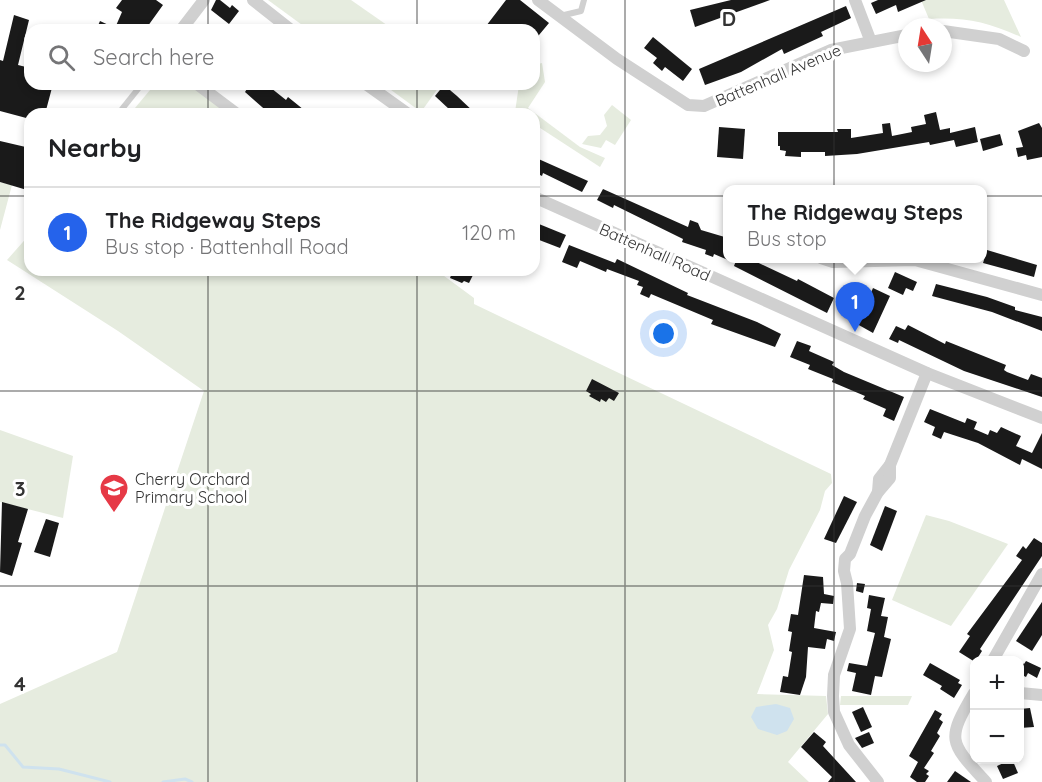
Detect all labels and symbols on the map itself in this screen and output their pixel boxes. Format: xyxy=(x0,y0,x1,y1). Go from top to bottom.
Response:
text: D xyxy=(722,6,736,31)
north arrow xyxy=(898,18,952,72)
street label: Battenhall Avenue xyxy=(712,40,844,110)
street label: Battenhall Road xyxy=(596,219,714,285)
text: 2 xyxy=(14,280,26,305)
pin: 1 xyxy=(836,282,874,332)
your location xyxy=(649,319,678,348)
place label: Cherry Orchard Primary School xyxy=(135,469,250,507)
school or university icon: Cherry Orchard Primary School xyxy=(98,472,130,514)
text: 3 xyxy=(15,476,25,501)
text: 4 xyxy=(14,671,26,696)

